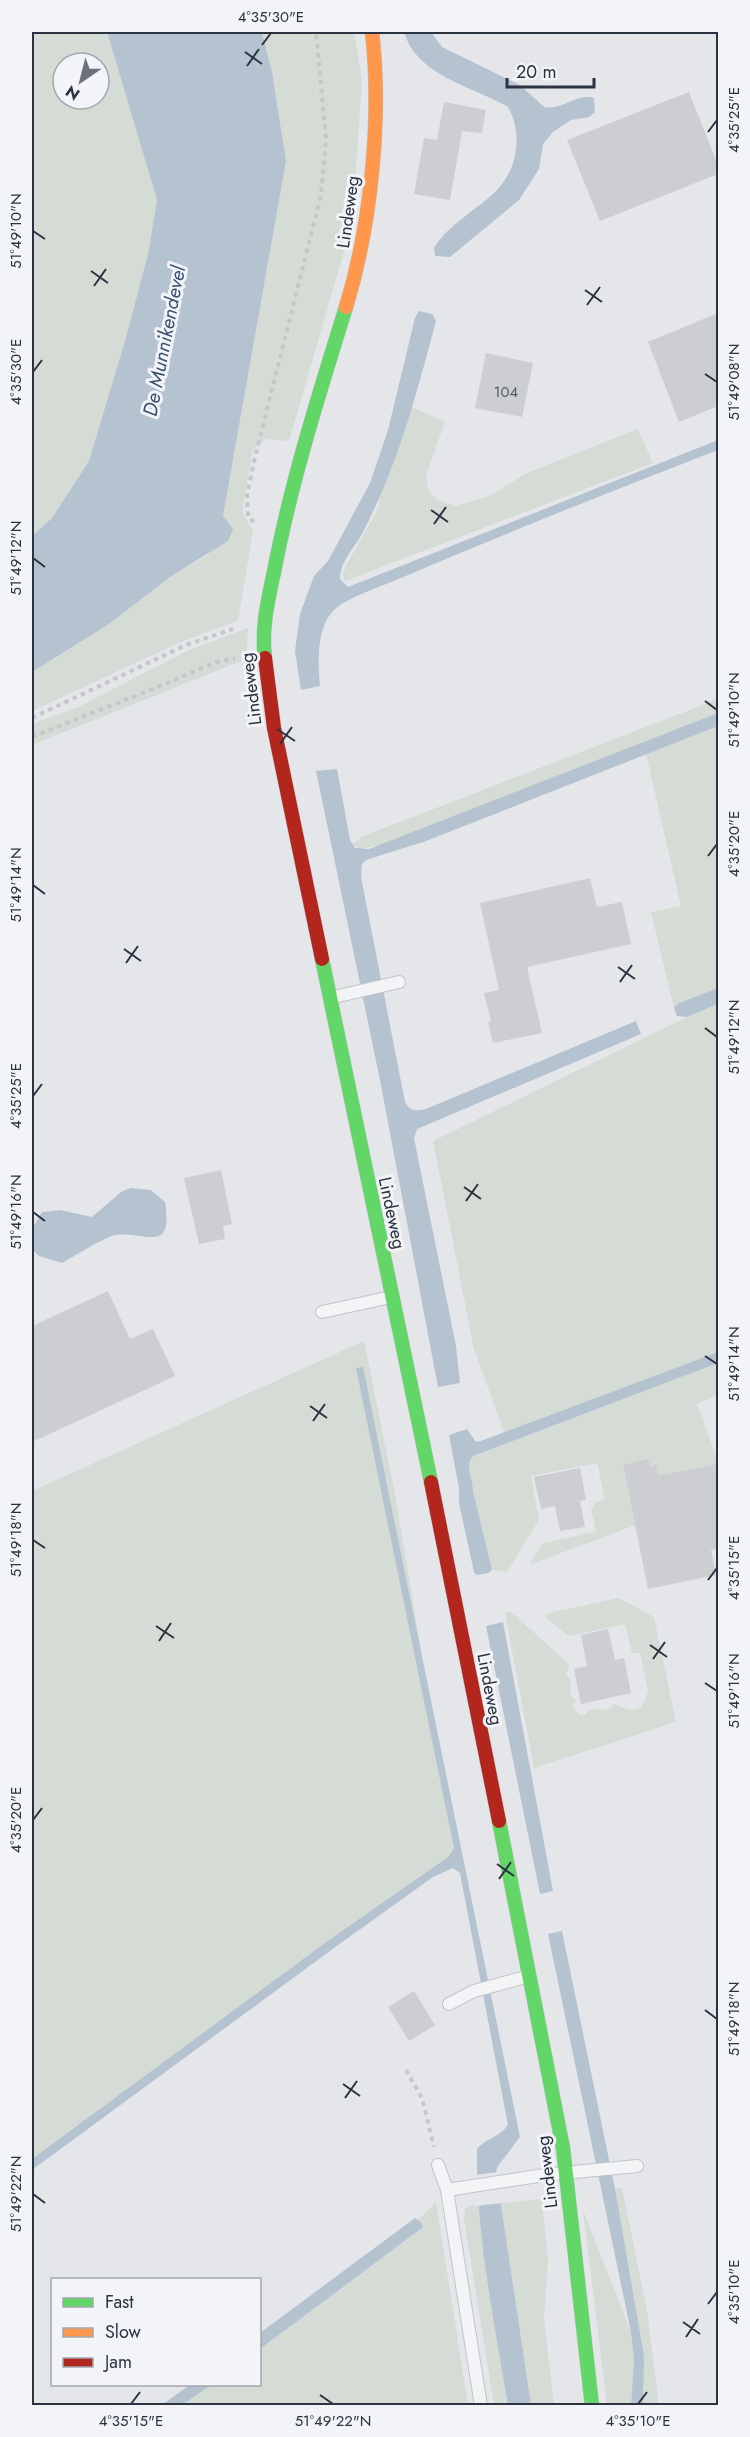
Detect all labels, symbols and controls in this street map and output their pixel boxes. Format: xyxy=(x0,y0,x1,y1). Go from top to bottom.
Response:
text: 4°35'30"E xyxy=(238,6,304,28)
north arrow xyxy=(51,51,111,111)
scale bar xyxy=(507,51,594,89)
text: 20 m xyxy=(516,59,556,85)
text: N xyxy=(61,80,84,106)
text: 4°35'25"E xyxy=(723,87,745,153)
street label: Lindeweg xyxy=(330,174,366,250)
text: 51°49'10"N xyxy=(5,193,27,269)
water label: De Munnikendevel xyxy=(136,262,194,419)
text: 4°35'30"E xyxy=(5,339,27,405)
text: 51°49'08"N xyxy=(723,344,745,420)
house number: 104 xyxy=(494,381,519,403)
text: 51°49'12"N xyxy=(5,521,27,595)
street label: Lindeweg xyxy=(234,651,268,727)
text: 51°49'10"N xyxy=(723,672,745,748)
text: 4°35'20"E xyxy=(723,811,745,877)
text: 51°49'14"N xyxy=(5,847,27,923)
text: 51°49'12"N xyxy=(723,1000,745,1074)
text: 4°35'25"E xyxy=(5,1063,27,1129)
text: 51°49'16"N xyxy=(5,1174,27,1250)
street label: Lindeweg xyxy=(372,1175,412,1251)
text: 51°49'14"N xyxy=(723,1326,745,1402)
text: 51°49'18"N xyxy=(5,1503,27,1577)
text: 4°35'15"E xyxy=(723,1536,745,1600)
street label: Lindeweg xyxy=(470,1651,510,1727)
text: 51°49'16"N xyxy=(723,1653,745,1729)
text: 4°35'20"E xyxy=(5,1787,27,1853)
text: 51°49'18"N xyxy=(723,1982,745,2056)
street label: Lindeweg xyxy=(530,2134,564,2210)
text: 51°49'22"N xyxy=(5,2156,27,2232)
text: 4°35'10"E xyxy=(723,2260,745,2324)
legend xyxy=(51,2278,261,2386)
text: Fast xyxy=(105,2289,134,2315)
text: Slow xyxy=(105,2319,142,2345)
text: Jam xyxy=(103,2349,132,2375)
text: 4°35'15"E xyxy=(99,2410,163,2432)
text: 51°49'22"N xyxy=(295,2410,371,2432)
text: 4°35'10"E xyxy=(606,2410,670,2432)

